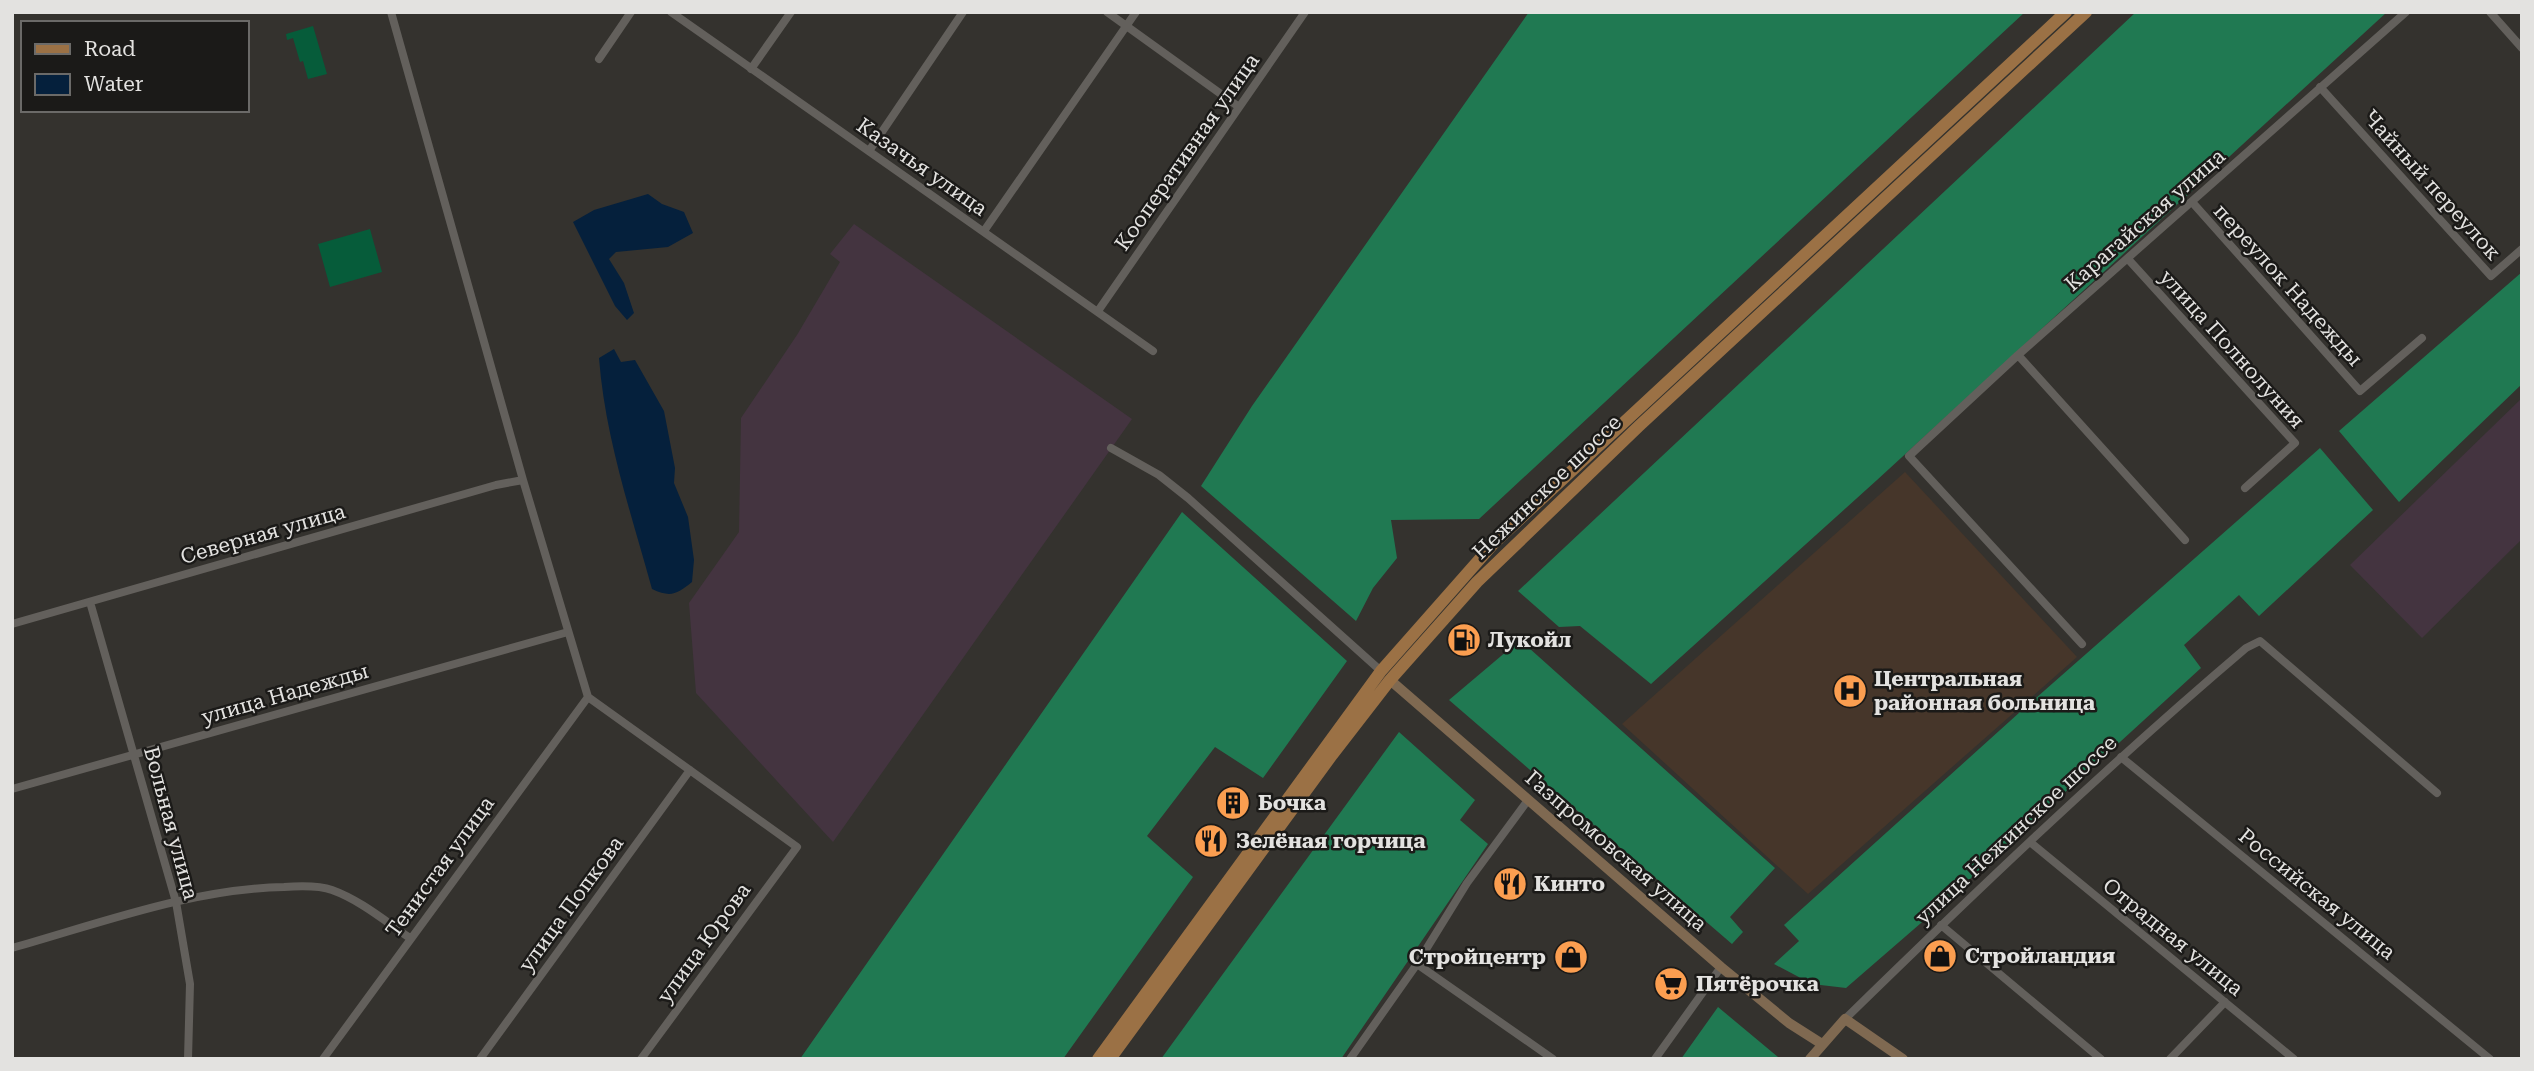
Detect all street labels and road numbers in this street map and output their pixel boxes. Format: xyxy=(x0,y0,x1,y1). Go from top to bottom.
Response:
street label: Кооперативная улица xyxy=(1110,48,1265,255)
street label: Чайный переулок xyxy=(2358,105,2506,265)
street label: Казачья улица xyxy=(852,113,992,221)
street label: Карагайская улица xyxy=(2060,144,2230,296)
street label: переулок Надежды xyxy=(2209,199,2367,371)
street label: улица Полнолуния xyxy=(2155,265,2309,433)
street label: Нежинское шоссе xyxy=(1468,410,1626,564)
street label: Северная улица xyxy=(178,499,349,569)
street label: улица Надежды xyxy=(199,659,371,729)
street label: улица Нежинское шоссе xyxy=(1910,730,2122,930)
street label: Вольная улица xyxy=(139,744,203,903)
street label: Газпромовская улица xyxy=(1520,766,1712,937)
street label: Тенистая улица xyxy=(381,791,499,942)
street label: Российская улица xyxy=(2234,823,2401,965)
street label: улица Попкова xyxy=(514,831,629,976)
street label: Отрадная улица xyxy=(2098,873,2248,1001)
street label: улица Юрова xyxy=(652,878,756,1008)

